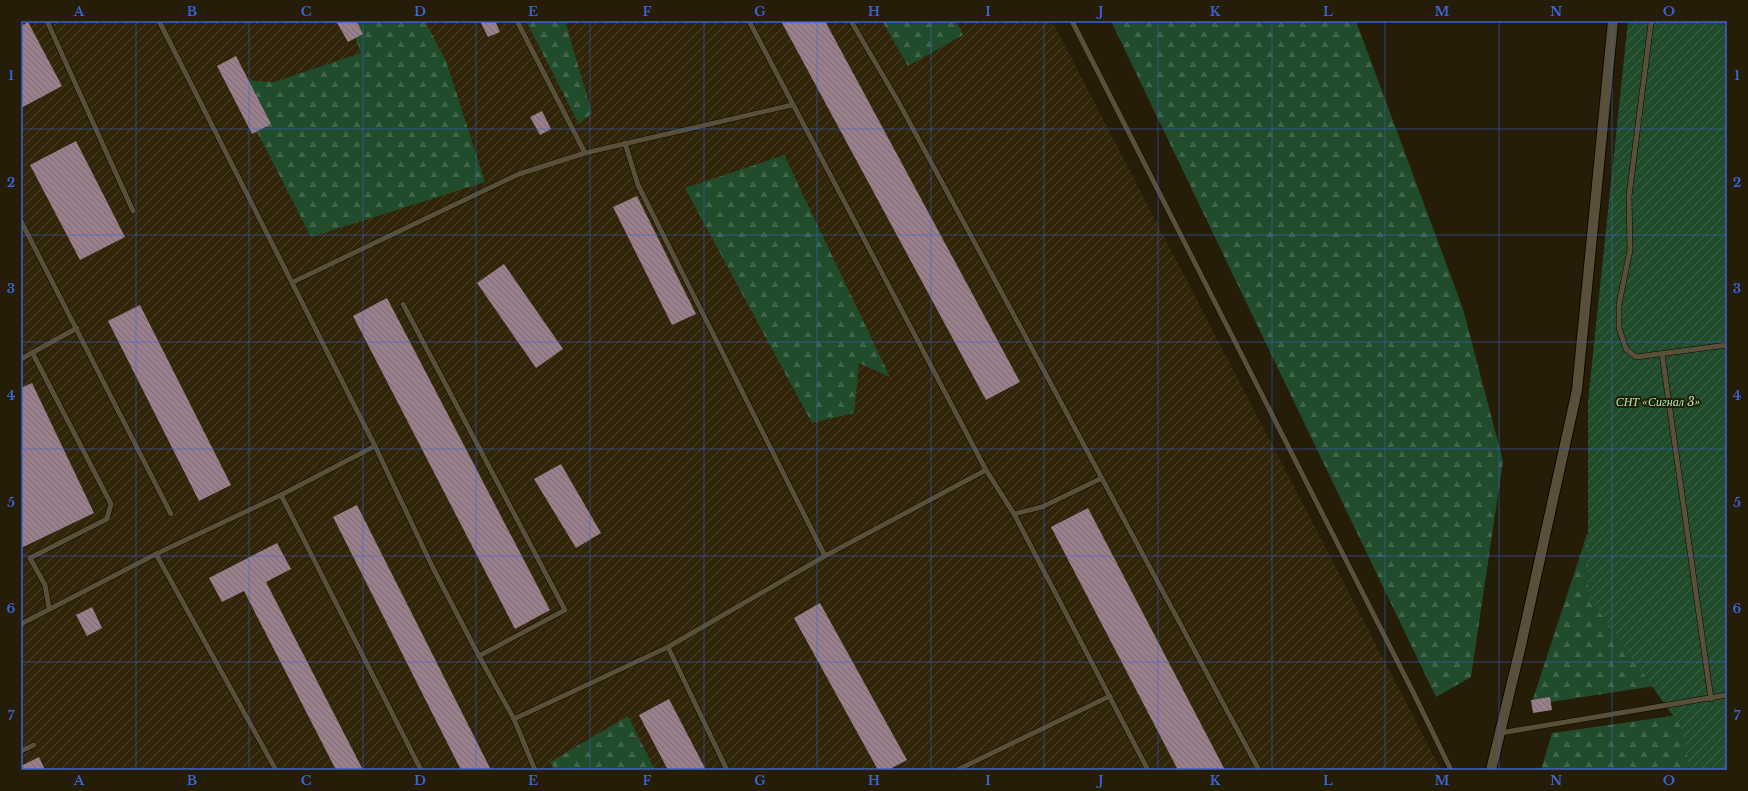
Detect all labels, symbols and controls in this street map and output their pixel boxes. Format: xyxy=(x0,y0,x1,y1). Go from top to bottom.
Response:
text: A xyxy=(73,3,85,20)
text: B xyxy=(187,3,197,20)
text: C xyxy=(301,3,312,20)
text: D xyxy=(414,3,426,20)
text: E xyxy=(528,3,538,20)
text: F xyxy=(643,3,652,20)
text: G xyxy=(754,3,766,20)
text: H xyxy=(868,3,880,20)
text: I xyxy=(985,3,991,20)
text: J xyxy=(1095,3,1104,20)
text: K xyxy=(1210,3,1221,20)
text: L xyxy=(1323,3,1333,20)
text: M xyxy=(1435,3,1450,20)
text: N xyxy=(1550,3,1562,20)
text: O xyxy=(1663,3,1675,20)
text: 1 xyxy=(8,67,14,84)
text: 1 xyxy=(1734,67,1740,84)
text: 2 xyxy=(7,174,15,191)
text: 2 xyxy=(1733,174,1741,191)
text: 3 xyxy=(7,280,15,297)
text: 3 xyxy=(1733,280,1741,297)
text: 4 xyxy=(7,387,16,404)
text: 4 xyxy=(1733,387,1742,404)
park label: СНТ «Сигнал 3» xyxy=(1616,394,1701,409)
text: 5 xyxy=(7,494,15,511)
text: 5 xyxy=(1733,494,1741,511)
text: 6 xyxy=(7,600,16,617)
text: 6 xyxy=(1733,600,1742,617)
text: 7 xyxy=(8,707,15,724)
text: 7 xyxy=(1734,707,1741,724)
text: A xyxy=(73,772,85,789)
text: B xyxy=(187,772,197,789)
text: C xyxy=(301,772,312,789)
text: D xyxy=(414,772,426,789)
text: E xyxy=(528,772,538,789)
text: F xyxy=(643,772,652,789)
text: G xyxy=(754,772,766,789)
text: H xyxy=(868,772,880,789)
text: I xyxy=(985,772,991,789)
text: J xyxy=(1095,772,1104,789)
text: K xyxy=(1210,772,1221,789)
text: L xyxy=(1323,772,1333,789)
text: M xyxy=(1435,772,1450,789)
text: N xyxy=(1550,772,1562,789)
text: O xyxy=(1663,772,1675,789)

